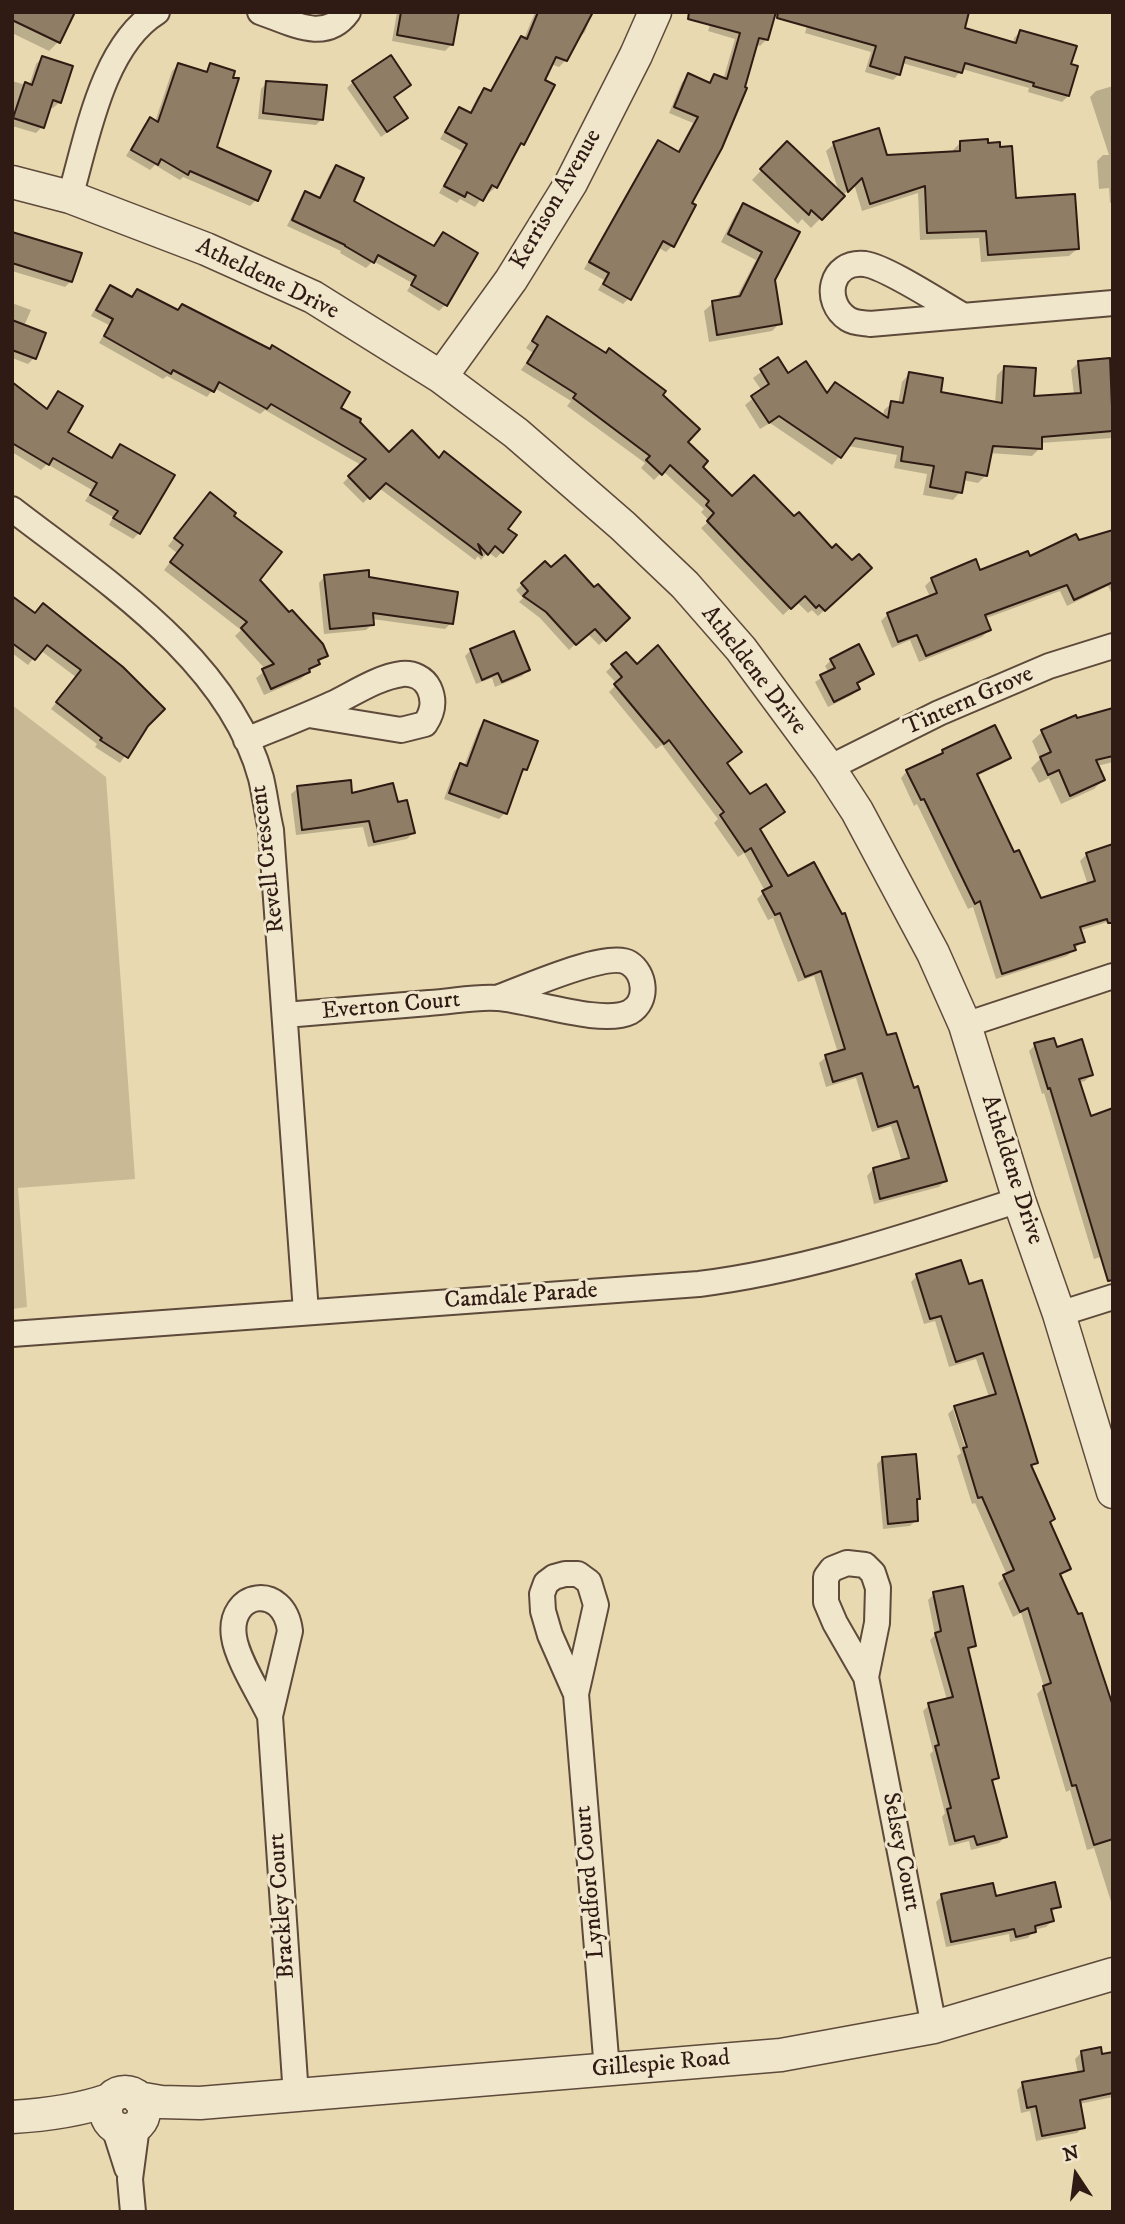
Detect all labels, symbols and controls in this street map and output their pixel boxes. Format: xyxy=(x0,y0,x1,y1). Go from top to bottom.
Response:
street label: Kerrison Avenue xyxy=(505,125,609,275)
street label: Atheldene Drive xyxy=(191,233,343,327)
street label: Atheldene Drive xyxy=(694,601,812,741)
street label: Tintern Grove xyxy=(900,661,1038,743)
street label: Revell Crescent xyxy=(246,783,292,935)
street label: Everton Court xyxy=(321,987,461,1027)
street label: Atheldene Drive xyxy=(973,1092,1049,1248)
street label: Camdale Parade xyxy=(443,1277,599,1317)
street label: Selsey Court xyxy=(874,1790,926,1914)
street label: Lyndford Court xyxy=(570,1804,612,1960)
street label: Brackley Court xyxy=(264,1832,302,1980)
street label: Gillespie Road xyxy=(591,2045,731,2085)
north arrow xyxy=(1041,2140,1111,2210)
text: N xyxy=(1061,2141,1081,2167)

